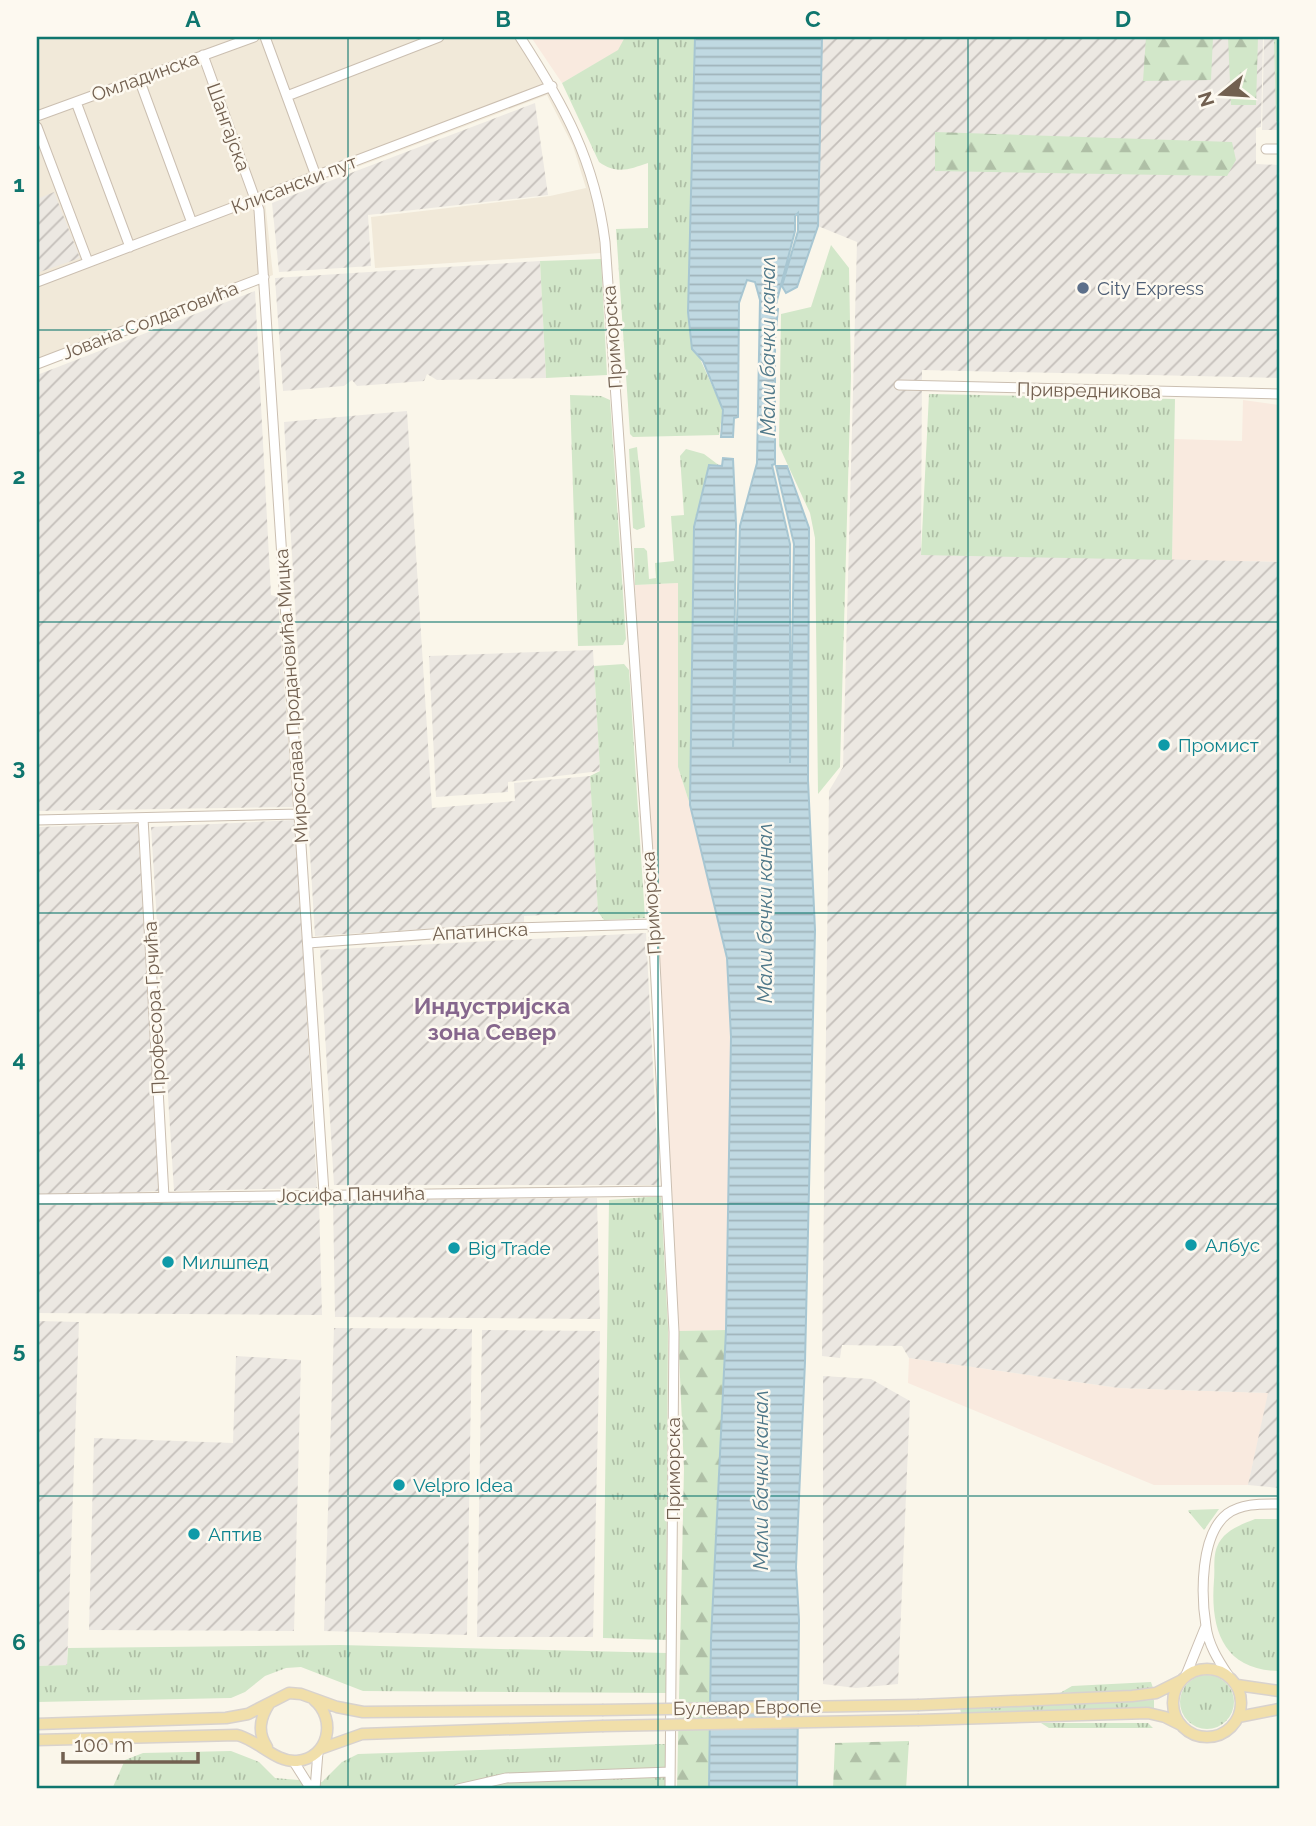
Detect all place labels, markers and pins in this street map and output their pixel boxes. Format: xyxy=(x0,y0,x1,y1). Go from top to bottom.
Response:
place label: City Express xyxy=(1097,277,1204,299)
marker: City Express xyxy=(1075,280,1091,296)
place label: Промист xyxy=(1178,734,1259,756)
marker: Промист xyxy=(1156,737,1172,753)
place label: Албус xyxy=(1205,1234,1260,1256)
place label: Big Trade xyxy=(468,1237,551,1259)
marker: Албус xyxy=(1183,1237,1199,1253)
marker: Big Trade xyxy=(446,1240,462,1256)
place label: Милшпед xyxy=(182,1251,269,1273)
marker: Милшпед xyxy=(160,1254,176,1270)
place label: Velpro Idea xyxy=(413,1474,513,1496)
marker: Velpro Idea xyxy=(391,1477,407,1493)
place label: Аптив xyxy=(208,1523,262,1545)
marker: Аптив xyxy=(186,1526,202,1542)

